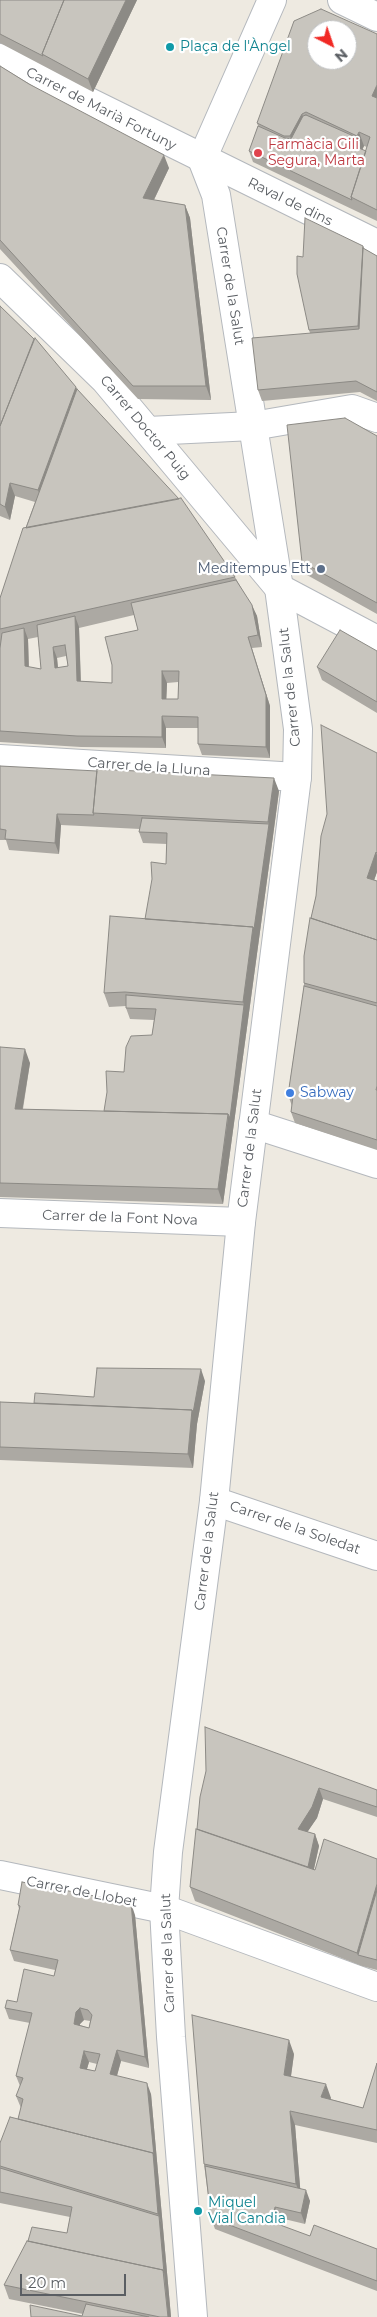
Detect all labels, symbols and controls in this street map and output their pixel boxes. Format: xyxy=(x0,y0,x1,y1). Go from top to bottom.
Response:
north arrow xyxy=(307,20,357,70)
place label: Plaça de l'Àngel xyxy=(180,39,291,55)
marker: Plaça de l'Àngel xyxy=(164,41,176,53)
text: N xyxy=(331,45,351,66)
street label: Carrer de Marià Fortuny xyxy=(23,64,179,154)
place label: Farmàcia Gili Segura, Marta xyxy=(268,137,365,170)
marker: Farmàcia Gili Segura, Marta xyxy=(252,147,264,159)
street label: Raval de dins xyxy=(245,174,335,230)
street label: Carrer de la Salut xyxy=(212,226,248,346)
street label: Carrer Doctor Puig xyxy=(96,372,194,484)
place label: Meditempus Ett xyxy=(198,561,311,577)
marker: Meditempus Ett xyxy=(315,563,327,575)
street label: Carrer de la Salut xyxy=(275,627,305,747)
street label: Carrer de la Lluna xyxy=(87,754,211,780)
place label: Sabway xyxy=(300,1085,354,1101)
marker: Sabway xyxy=(284,1087,296,1099)
street label: Carrer de la Salut xyxy=(234,1088,266,1208)
street label: Carrer de la Font Nova xyxy=(42,1207,198,1229)
street label: Carrer de la Salut xyxy=(191,1491,223,1611)
street label: Carrer de la Soledat xyxy=(227,1498,363,1558)
street label: Carrer de Llobet xyxy=(25,1873,139,1911)
street label: Carrer de la Salut xyxy=(158,1893,178,2013)
place label: Miquel Vial Candia xyxy=(208,2195,286,2228)
marker: Miquel Vial Candia xyxy=(192,2205,204,2217)
scale bar xyxy=(22,2264,129,2296)
text: 20 m xyxy=(28,2273,66,2292)

